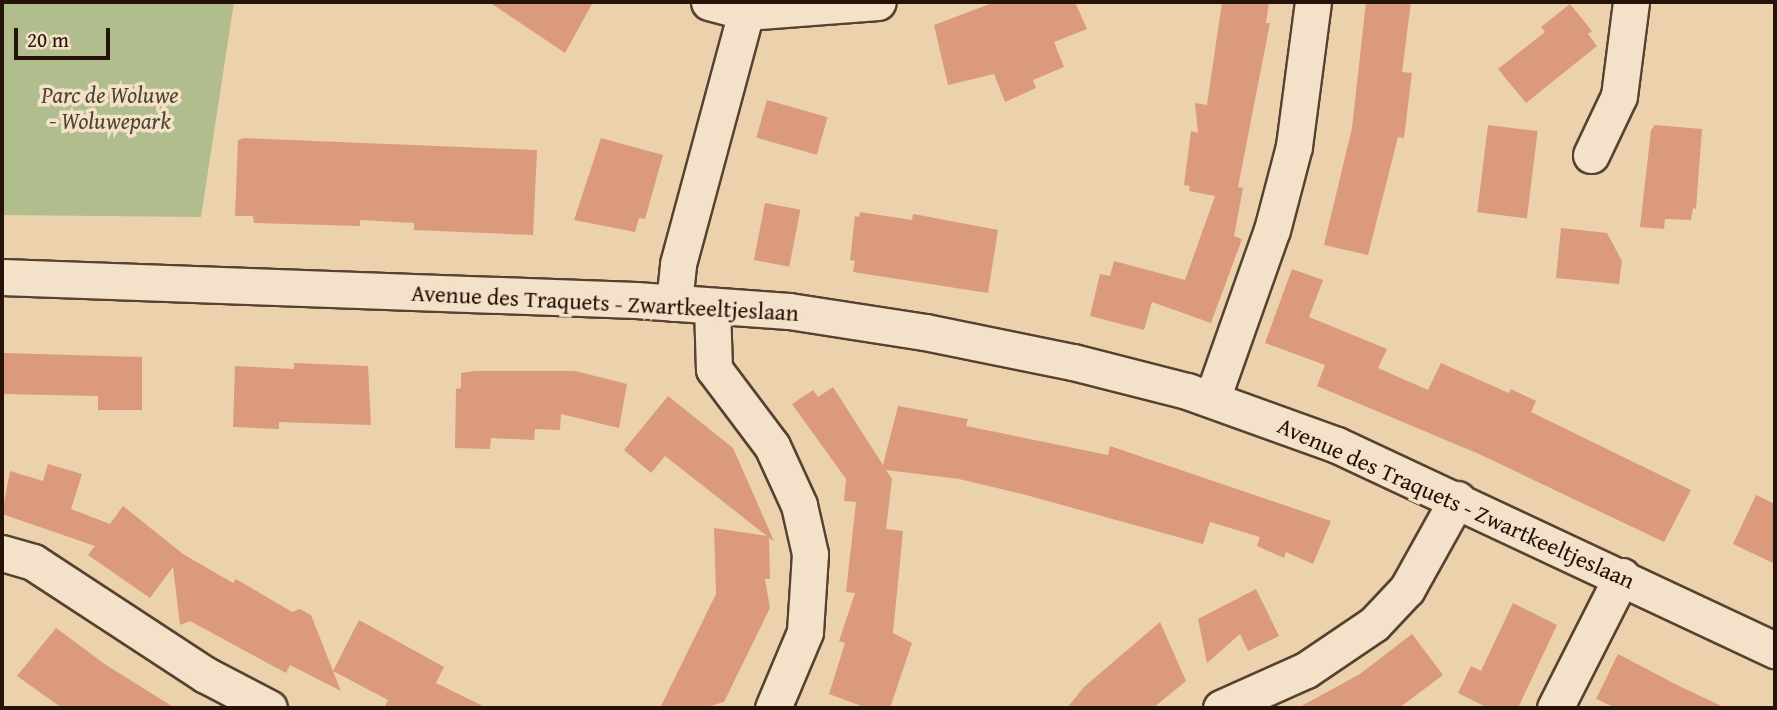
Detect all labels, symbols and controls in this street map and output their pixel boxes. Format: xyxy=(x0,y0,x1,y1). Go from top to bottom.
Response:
scale bar xyxy=(18,14,114,58)
text: 20 m xyxy=(27,24,69,55)
park label: Parc de Woluwe - Woluwepark xyxy=(41,81,179,135)
street label: Avenue des Traquets - Zwartkeeltjeslaan xyxy=(411,279,799,327)
street label: Avenue des Traquets - Zwartkeeltjeslaan xyxy=(1273,412,1639,594)

